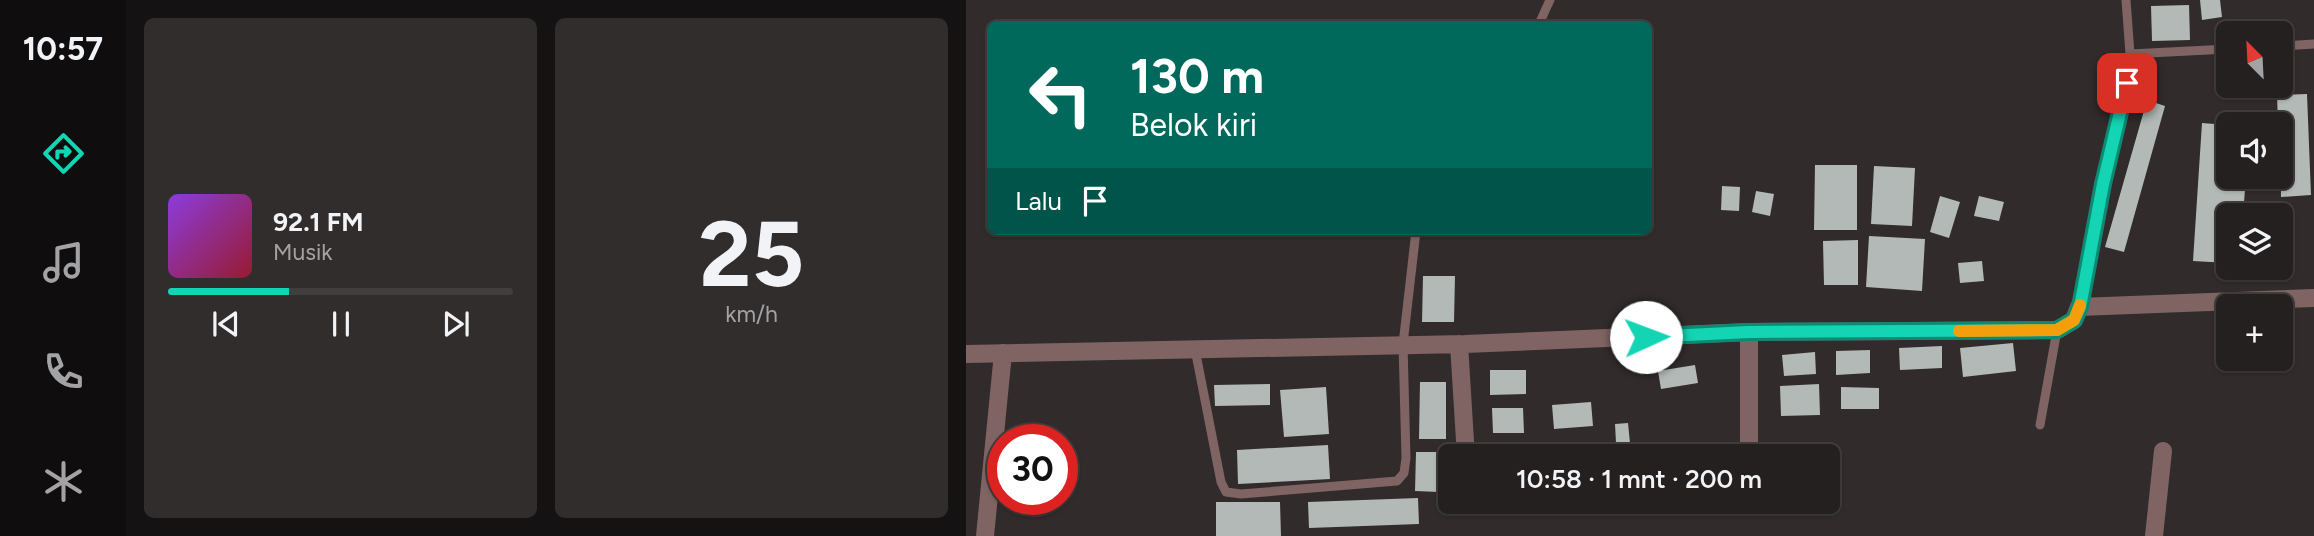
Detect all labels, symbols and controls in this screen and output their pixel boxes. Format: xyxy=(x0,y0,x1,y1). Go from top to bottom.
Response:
north arrow xyxy=(2216,21,2292,98)
map controls xyxy=(2216,21,2293,371)
text: 10:57 xyxy=(23,30,103,68)
text: 130 m xyxy=(1130,46,1264,105)
icon: left xyxy=(1015,49,1106,140)
pin xyxy=(2097,53,2157,113)
icon: arrive xyxy=(2108,64,2146,102)
text: Belok kiri xyxy=(1130,106,1257,144)
button: sound xyxy=(2216,112,2293,189)
icon: directions xyxy=(39,129,88,178)
icon: arrive xyxy=(1076,182,1114,220)
text: Lalu xyxy=(1015,185,1062,217)
text: 25 xyxy=(699,200,804,309)
button: layers xyxy=(2216,203,2293,280)
text: 92.1 FM xyxy=(273,206,363,238)
icon: music xyxy=(39,238,88,287)
text: Musik xyxy=(273,238,333,266)
button: + xyxy=(2216,294,2293,371)
text: km/h xyxy=(725,300,778,328)
position arrow xyxy=(1609,300,1683,374)
icon: previous xyxy=(207,305,245,343)
icon: pause xyxy=(322,305,360,343)
icon: next xyxy=(437,305,475,343)
icon: phone xyxy=(39,347,88,396)
speed limit sign: 30 xyxy=(987,424,1078,515)
icon: climate xyxy=(39,457,88,506)
text: 10:58 · 1 mnt · 200 m xyxy=(1516,463,1762,495)

